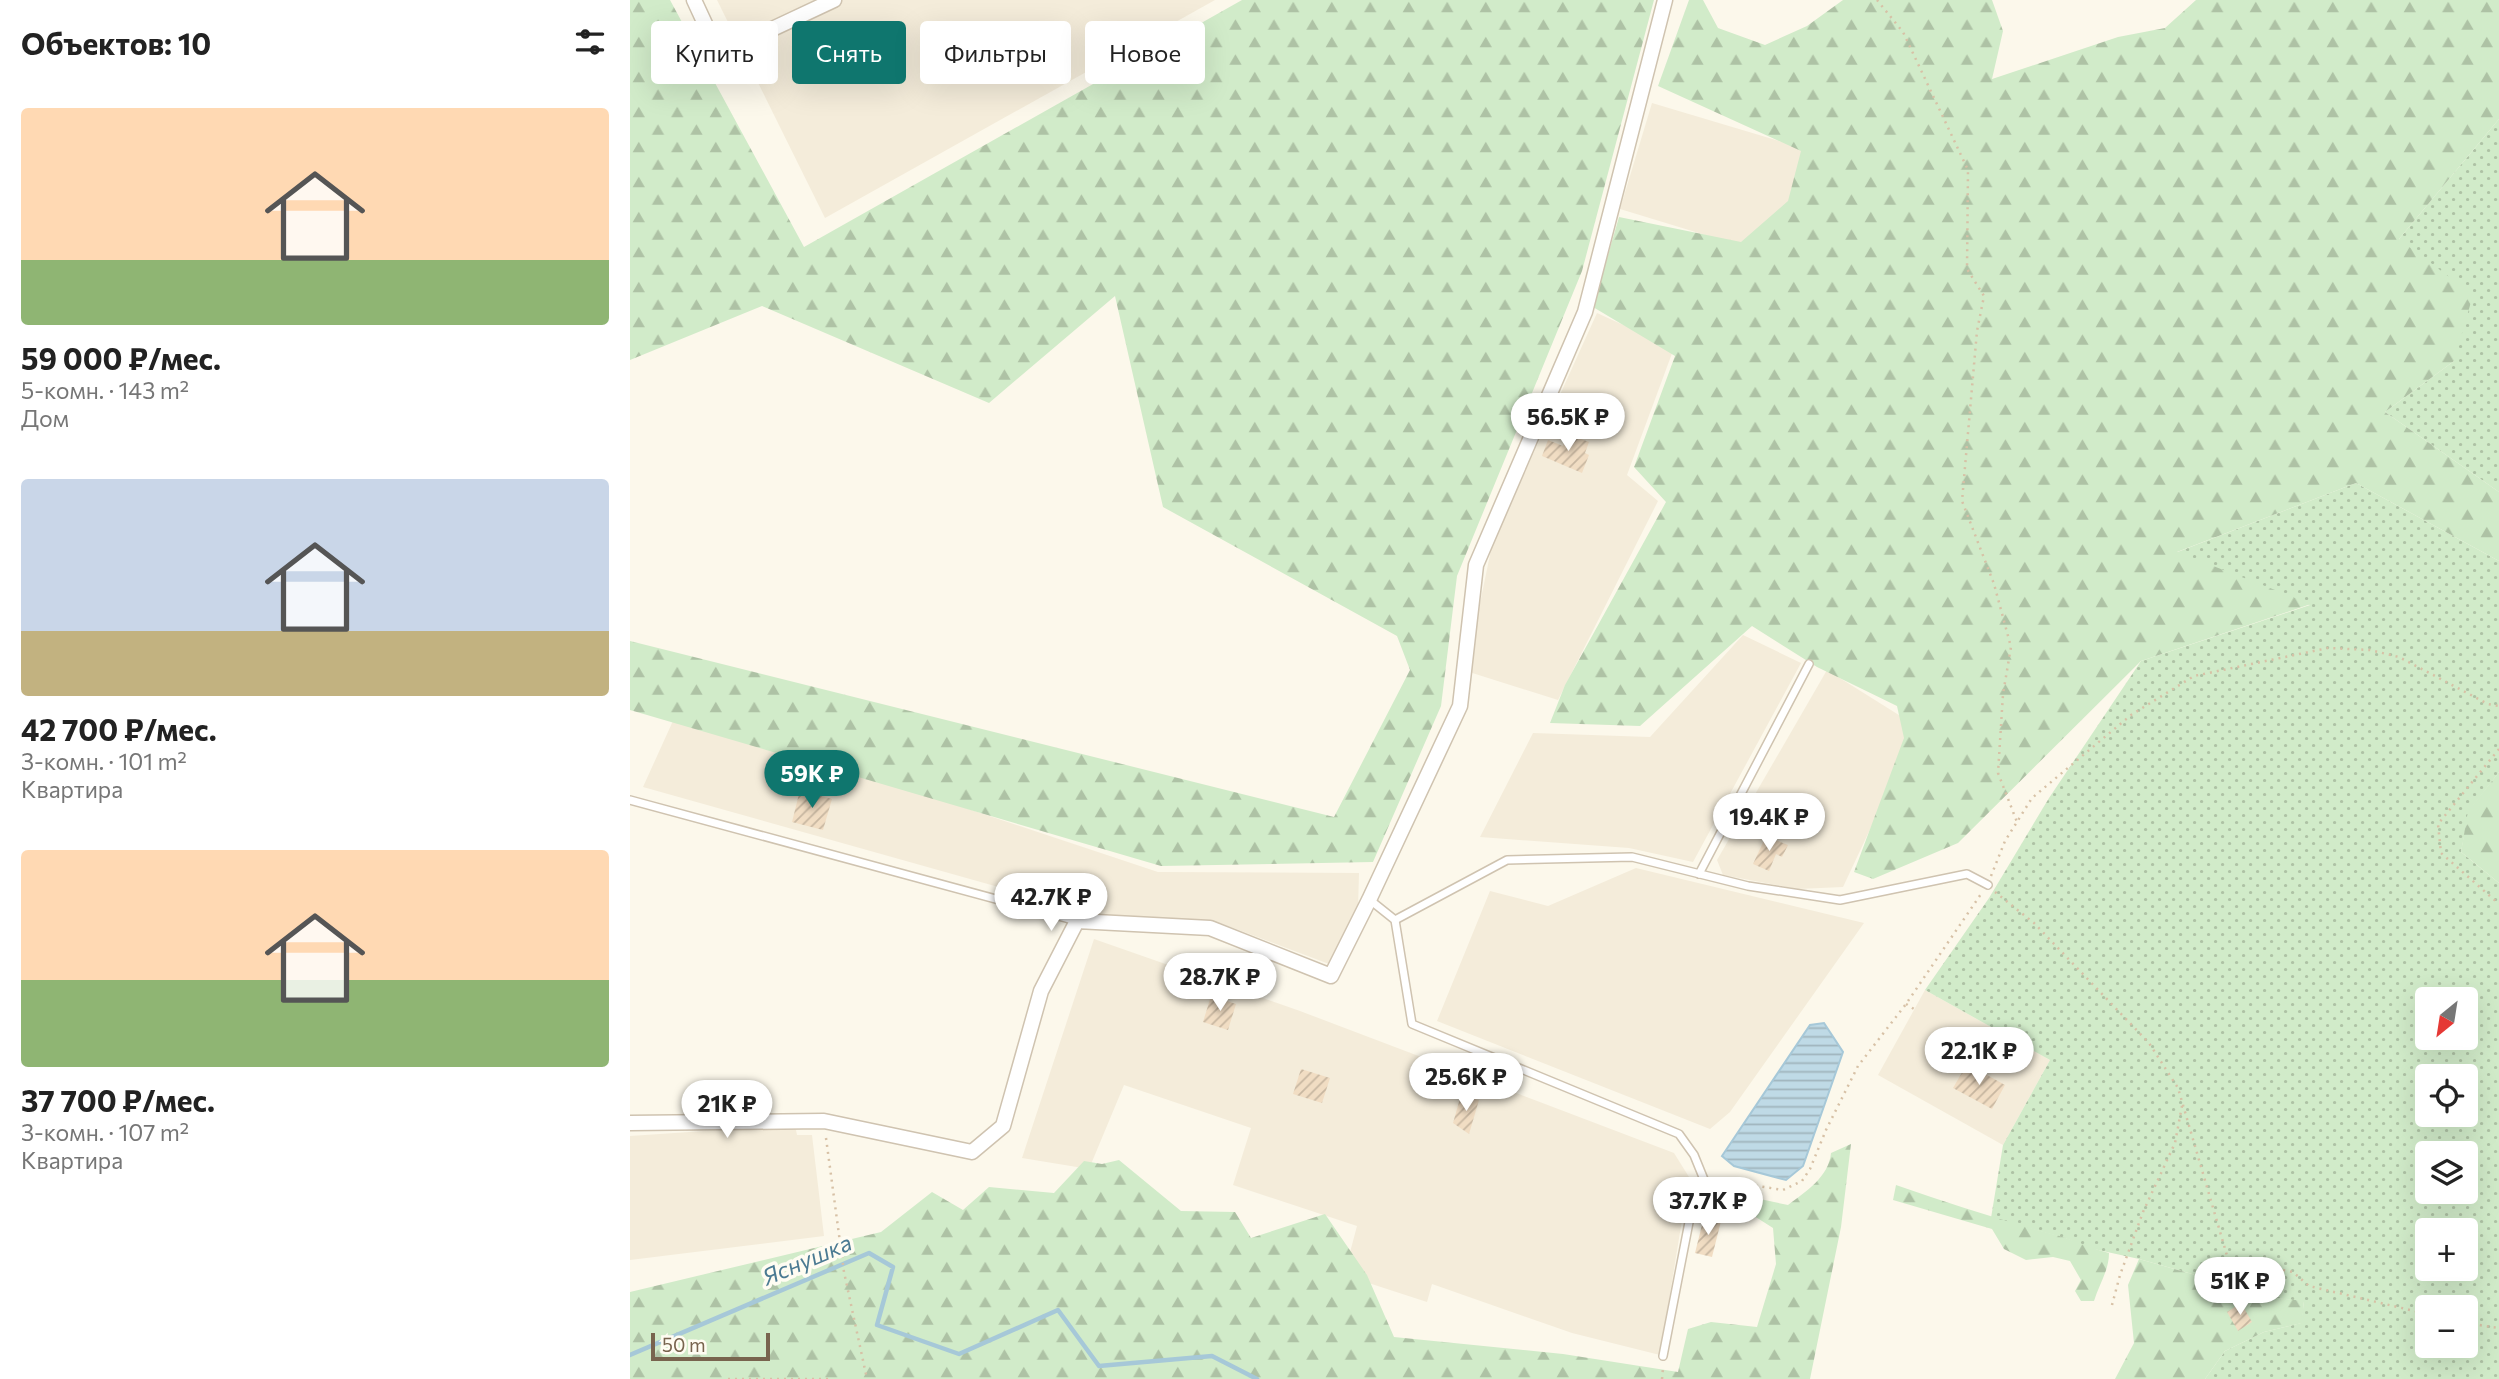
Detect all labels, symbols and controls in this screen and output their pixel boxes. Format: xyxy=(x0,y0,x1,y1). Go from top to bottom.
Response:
chip: Купить xyxy=(651,21,778,84)
chip: Снять xyxy=(792,21,906,84)
chip: Фильтры xyxy=(920,21,1071,84)
chip: Новое xyxy=(1085,21,1205,84)
icon: filters xyxy=(571,23,609,61)
text: Объектов: 10 xyxy=(21,24,211,61)
icon: home xyxy=(252,153,378,279)
text: 59 000 ₽/мес. xyxy=(21,339,221,376)
text: 5-комн. · 143 m² xyxy=(21,376,189,404)
pin: 56.5K ₽ xyxy=(1503,393,1633,453)
text: 56.5K ₽ xyxy=(1527,402,1609,430)
text: Дом xyxy=(21,404,69,432)
icon: home xyxy=(252,524,378,650)
text: 42 700 ₽/мес. xyxy=(21,710,217,747)
text: 3-комн. · 101 m² xyxy=(21,747,187,775)
pin: 59K ₽ xyxy=(763,750,861,810)
text: 59K ₽ xyxy=(780,759,844,787)
text: Квартира xyxy=(21,775,123,803)
pin: 19.4K ₽ xyxy=(1704,794,1834,853)
text: 19.4K ₽ xyxy=(1729,802,1809,830)
pin: 42.7K ₽ xyxy=(986,874,1116,933)
text: 42.7K ₽ xyxy=(1010,882,1092,910)
icon: home xyxy=(252,895,378,1021)
pin: 28.7K ₽ xyxy=(1155,954,1285,1013)
text: 28.7K ₽ xyxy=(1180,962,1260,990)
north arrow xyxy=(2415,987,2478,1050)
map controls xyxy=(2415,987,2478,1358)
pin: 22.1K ₽ xyxy=(1914,1028,2044,1087)
text: 22.1K ₽ xyxy=(1941,1036,2017,1064)
pin: 25.6K ₽ xyxy=(1401,1054,1531,1113)
text: 25.6K ₽ xyxy=(1425,1062,1507,1090)
button: locate xyxy=(2415,1064,2478,1127)
pin: 21K ₽ xyxy=(678,1080,776,1140)
text: 37 700 ₽/мес. xyxy=(21,1081,215,1118)
text: 21K ₽ xyxy=(697,1089,757,1117)
text: 3-комн. · 107 m² xyxy=(21,1118,189,1146)
button: layers xyxy=(2415,1141,2478,1204)
text: Квартира xyxy=(21,1146,123,1174)
pin: 37.7K ₽ xyxy=(1643,1178,1773,1237)
text: 37.7K ₽ xyxy=(1669,1186,1747,1214)
button: + xyxy=(2415,1218,2478,1281)
water label: Яснушка xyxy=(756,1228,856,1291)
pin: 51K ₽ xyxy=(2191,1258,2289,1317)
text: 51K ₽ xyxy=(2210,1266,2270,1294)
button: − xyxy=(2415,1295,2478,1358)
scale bar xyxy=(651,1330,770,1362)
text: 50 m xyxy=(662,1333,706,1356)

